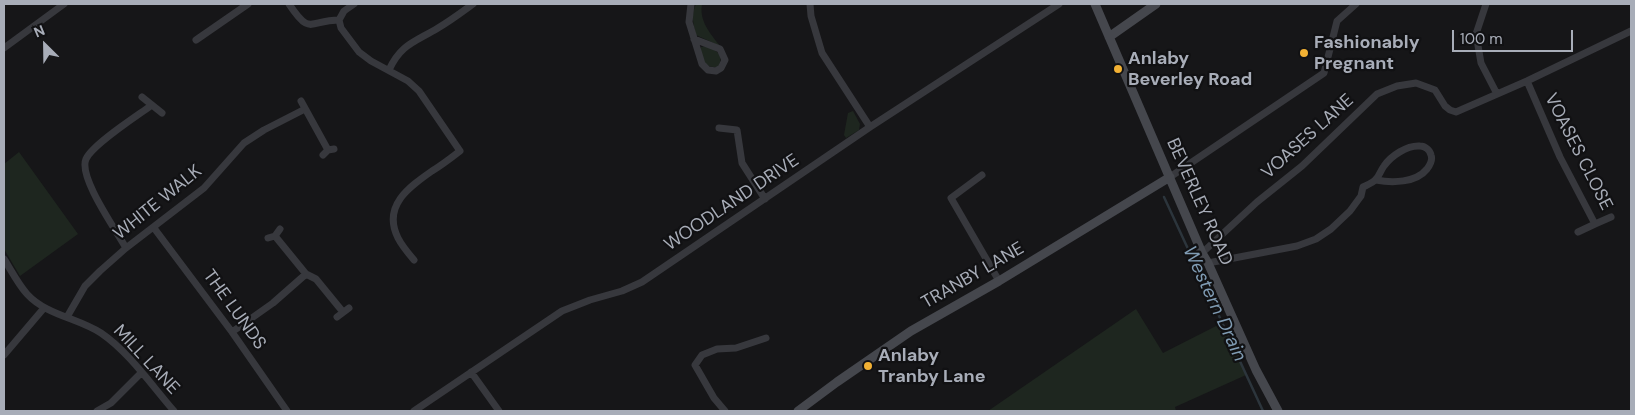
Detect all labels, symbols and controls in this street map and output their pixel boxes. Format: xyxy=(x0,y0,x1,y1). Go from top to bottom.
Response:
north arrow xyxy=(20,20,70,70)
scale bar xyxy=(1455,20,1576,52)
text: N xyxy=(31,21,47,41)
text: 100 m xyxy=(1460,29,1503,49)
place label: Fashionably Pregnant xyxy=(1314,32,1420,74)
marker: Fashionably Pregnant xyxy=(1298,47,1310,59)
place label: Anlaby Beverley Road xyxy=(1128,48,1252,90)
marker: Anlaby Beverley Road xyxy=(1112,63,1124,75)
street label: VOASES LANE xyxy=(1258,90,1358,184)
street label: VOASES CLOSE xyxy=(1539,90,1617,214)
street label: BEVERLEY ROAD xyxy=(1161,135,1237,269)
street label: WOODLAND DRIVE xyxy=(661,150,803,256)
street label: WHITE WALK xyxy=(110,161,206,245)
street label: TRANBY LANE xyxy=(918,238,1028,314)
water label: Western Drain xyxy=(1177,243,1251,365)
street label: THE LUNDS xyxy=(198,266,270,354)
street label: MILL LANE xyxy=(108,321,184,399)
place label: Anlaby Tranby Lane xyxy=(878,345,986,388)
marker: Anlaby Tranby Lane xyxy=(862,360,874,372)

